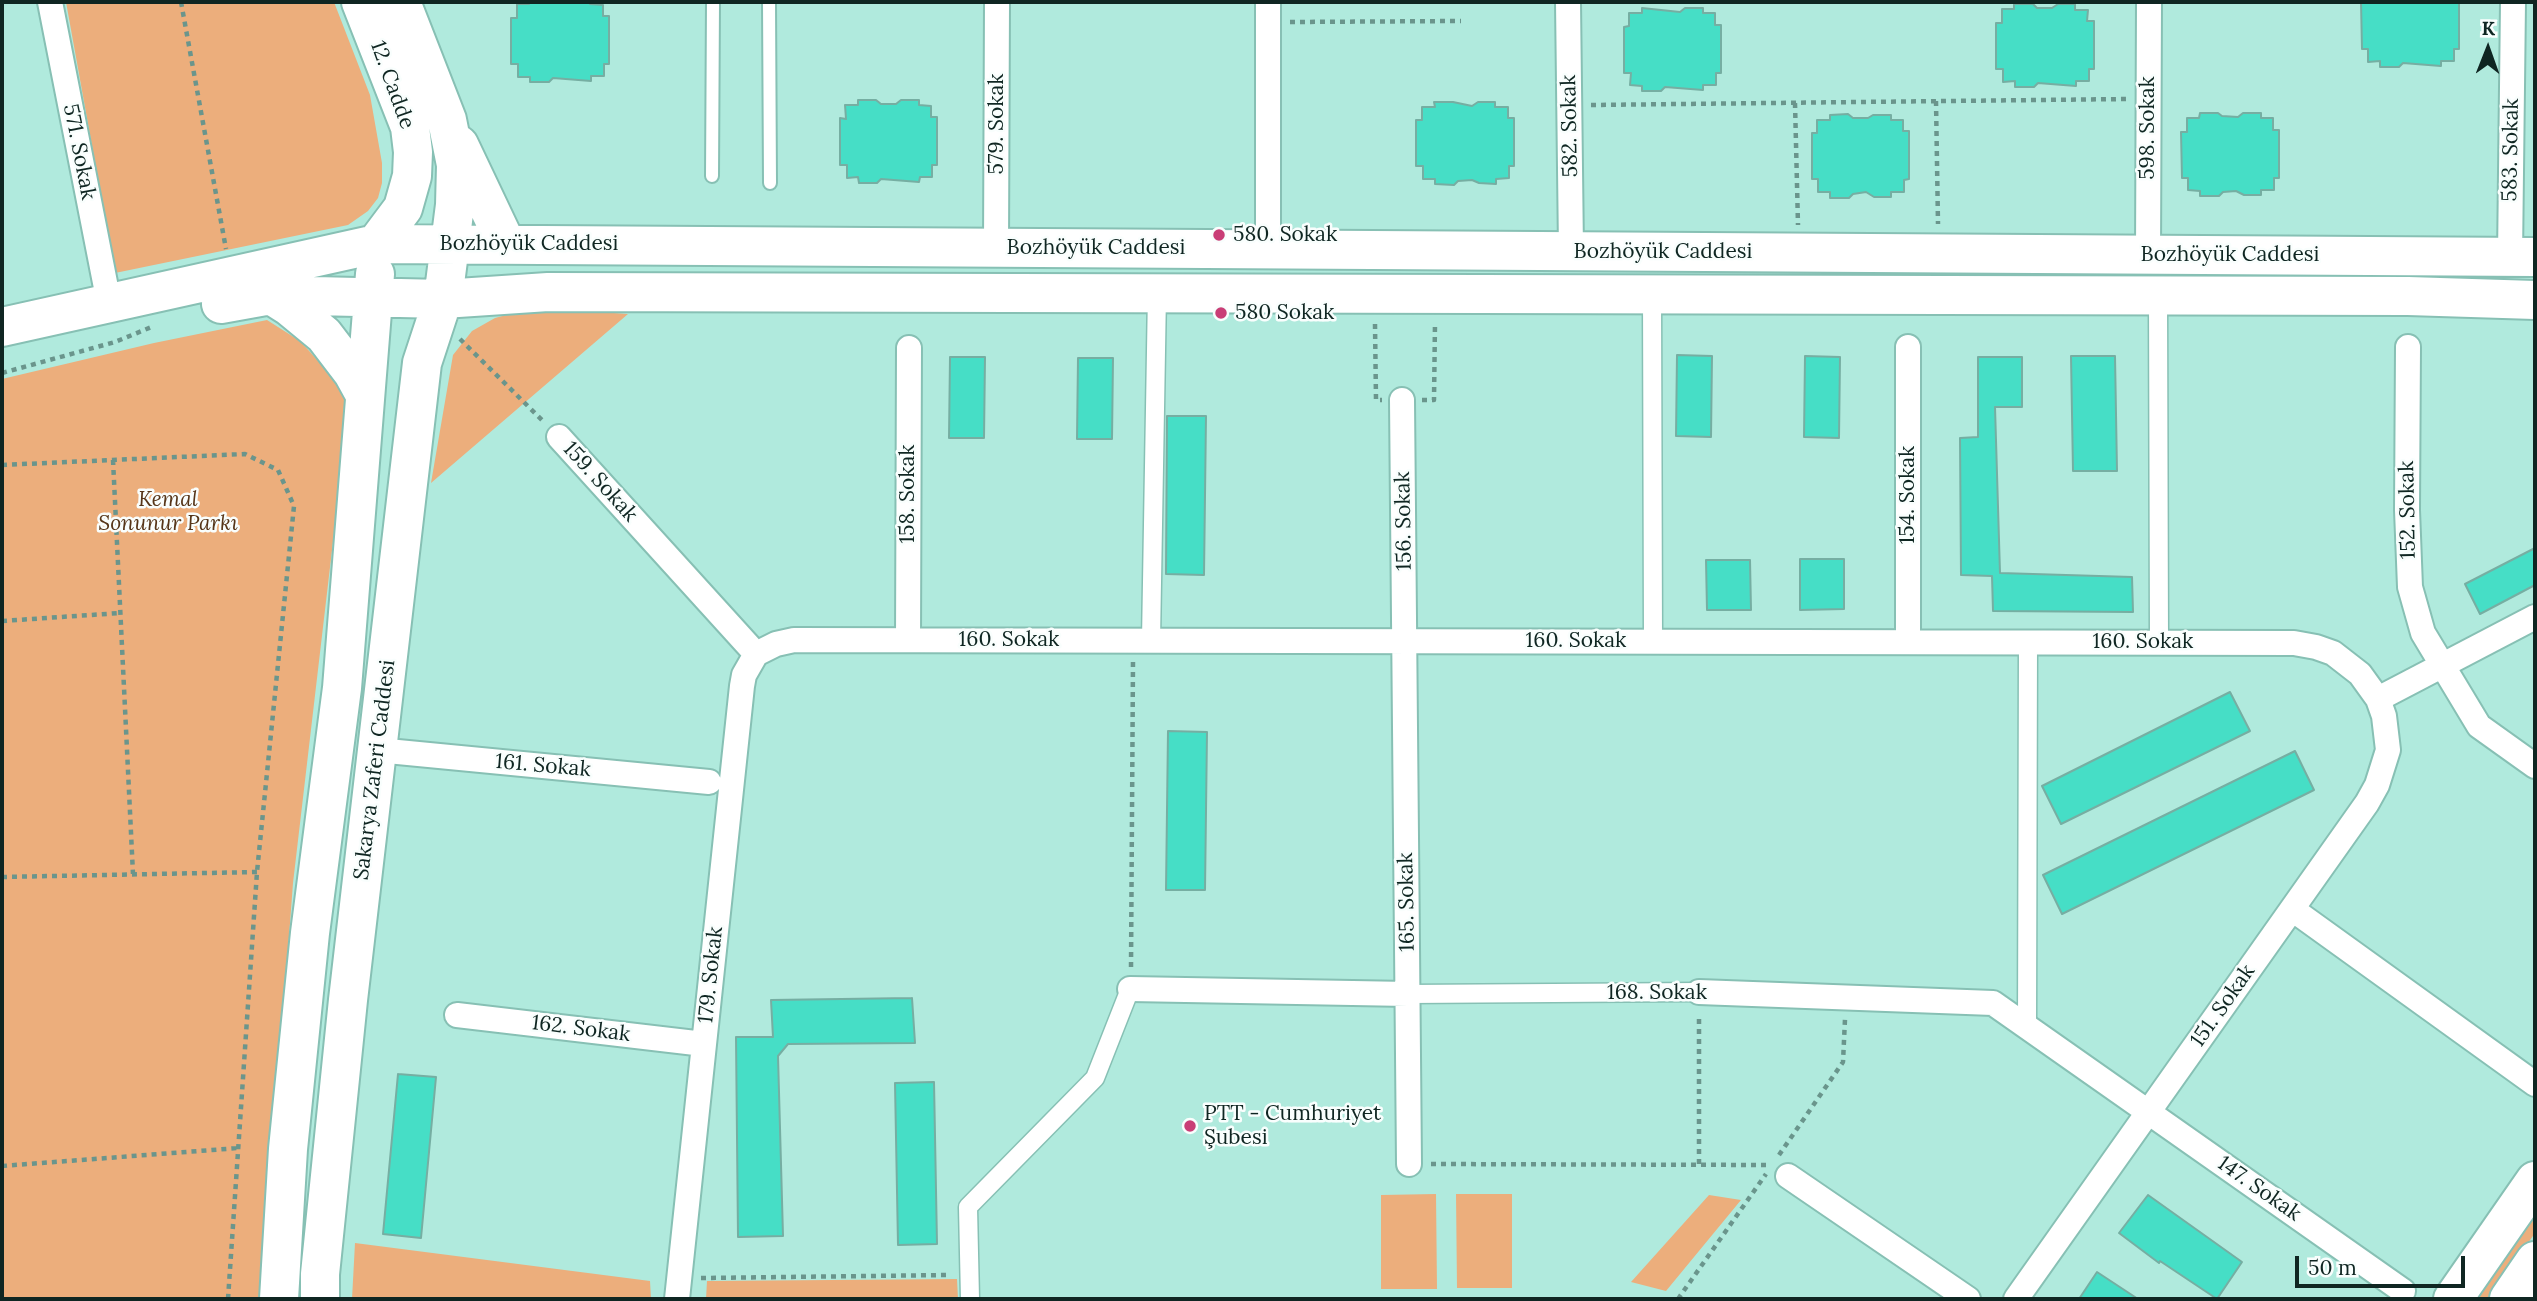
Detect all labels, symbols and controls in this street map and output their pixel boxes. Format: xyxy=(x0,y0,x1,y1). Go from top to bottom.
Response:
north arrow xyxy=(2453,14,2523,84)
text: K xyxy=(2481,16,2495,40)
street label: 12. Cadde xyxy=(364,38,420,132)
street label: 579. Sokak xyxy=(984,73,1010,175)
street label: 582. Sokak xyxy=(1557,74,1583,178)
street label: 598. Sokak xyxy=(2135,76,2161,180)
street label: 583. Sokak xyxy=(2498,98,2524,202)
street label: 571. Sokak xyxy=(57,102,101,202)
place label: 580. Sokak xyxy=(1233,222,1337,248)
marker: 580. Sokak xyxy=(1211,227,1227,243)
street label: Bozhöyük Caddesi xyxy=(440,231,618,257)
street label: Bozhöyük Caddesi xyxy=(1007,235,1185,261)
street label: Bozhöyük Caddesi xyxy=(1574,239,1752,265)
street label: Bozhöyük Caddesi xyxy=(2141,242,2319,268)
place label: 580 Sokak xyxy=(1235,300,1334,326)
marker: 580 Sokak xyxy=(1213,305,1229,321)
street label: 159. Sokak xyxy=(557,437,643,527)
street label: 158. Sokak xyxy=(895,444,921,544)
street label: 154. Sokak xyxy=(1895,446,1921,544)
street label: 152. Sokak xyxy=(2395,460,2421,560)
street label: 156. Sokak xyxy=(1391,471,1417,571)
park label: Kemal Sonunur Parkı xyxy=(98,487,238,537)
street label: 160. Sokak xyxy=(959,627,1059,653)
street label: 160. Sokak xyxy=(1526,628,1626,654)
street label: 160. Sokak xyxy=(2093,629,2193,655)
street label: Sakarya Zaferi Caddesi xyxy=(349,658,401,882)
street label: 161. Sokak xyxy=(494,749,592,783)
street label: 165. Sokak xyxy=(1394,852,1420,952)
street label: 179. Sokak xyxy=(693,925,729,1025)
street label: 151. Sokak xyxy=(2185,960,2261,1052)
street label: 168. Sokak xyxy=(1607,980,1707,1006)
street label: 162. Sokak xyxy=(530,1010,632,1048)
place label: PTT - Cumhuriyet Şubesi xyxy=(1204,1101,1381,1151)
marker: PTT - Cumhuriyet Şubesi xyxy=(1182,1118,1198,1134)
street label: 147. Sokak xyxy=(2212,1151,2306,1227)
scale bar xyxy=(2299,1242,2469,1286)
text: 50 m xyxy=(2308,1254,2357,1281)

